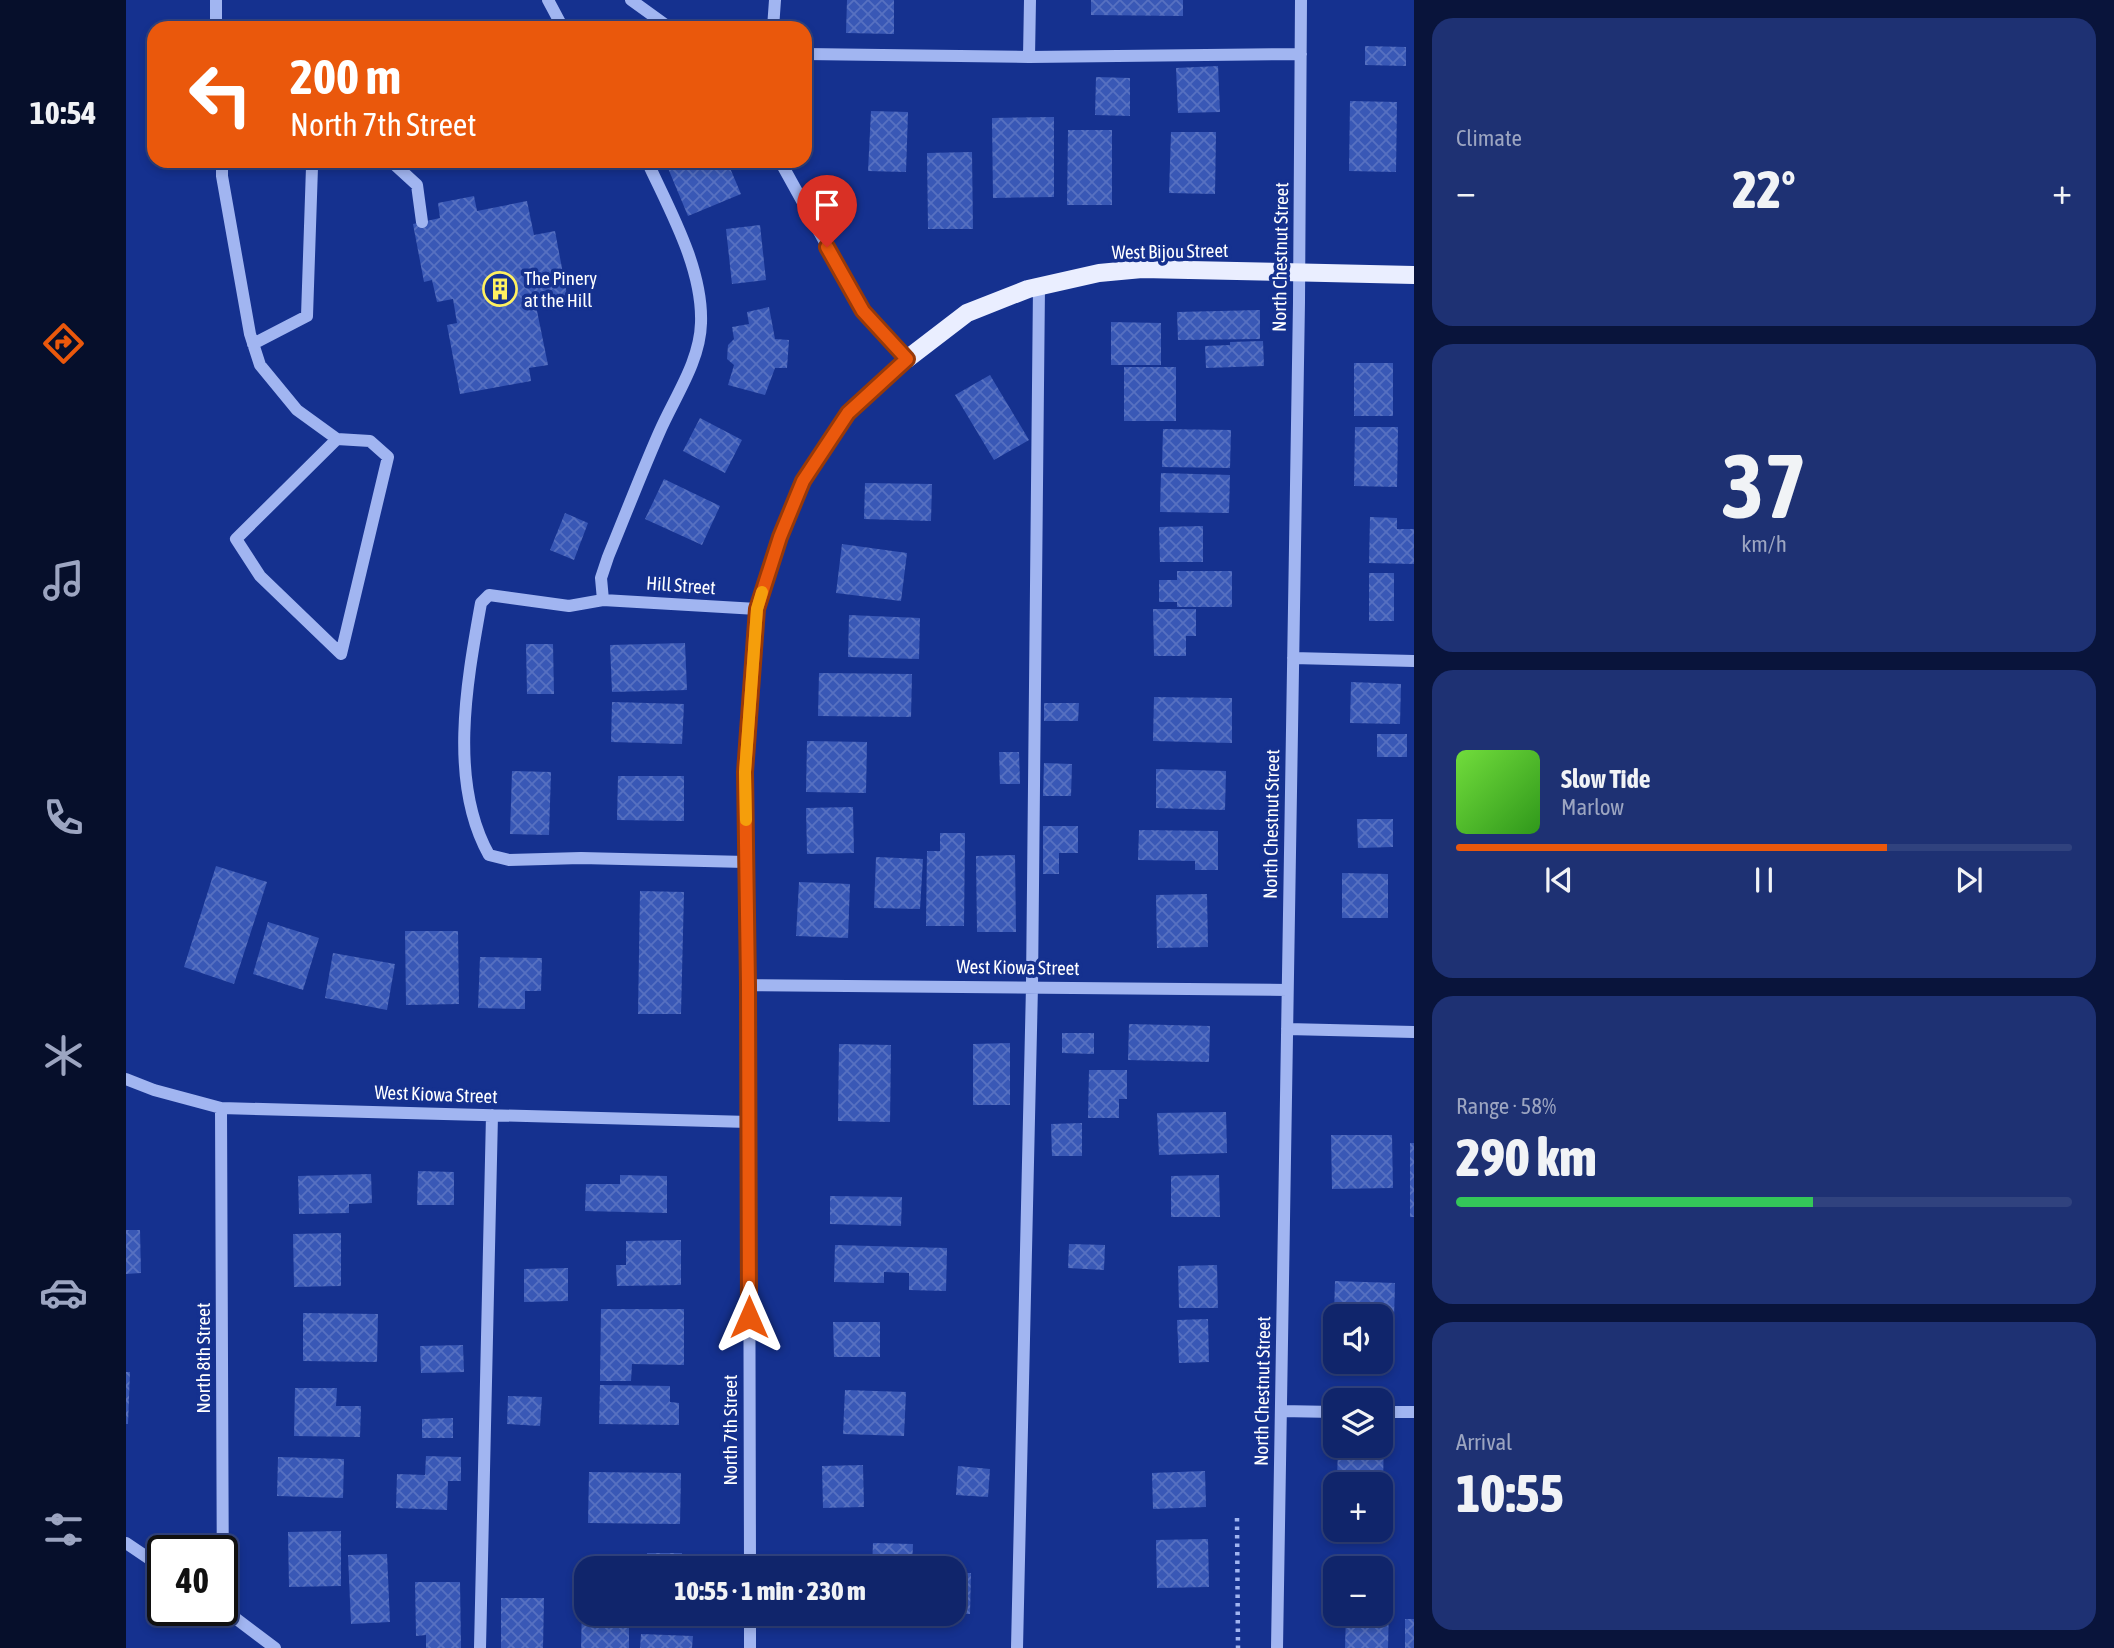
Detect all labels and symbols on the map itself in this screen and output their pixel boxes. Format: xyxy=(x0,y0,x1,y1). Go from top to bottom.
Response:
pin xyxy=(797,175,857,247)
street label: North Chestnut Street xyxy=(1268,182,1292,332)
street label: West Bijou Street xyxy=(1111,239,1229,263)
place label: The Pinery at the Hill xyxy=(524,267,597,311)
building icon: The Pinery at the Hill xyxy=(481,270,519,308)
street label: Hill Street xyxy=(645,572,717,598)
street label: North Chestnut Street xyxy=(1259,749,1283,899)
street label: West Kiowa Street xyxy=(956,955,1080,979)
street label: West Kiowa Street xyxy=(374,1081,498,1107)
position arrow xyxy=(712,1280,786,1354)
street label: North 8th Street xyxy=(192,1303,214,1413)
street label: North Chestnut Street xyxy=(1250,1316,1274,1466)
street label: North 7th Street xyxy=(719,1375,741,1485)
speed limit sign: 40 xyxy=(147,1535,238,1626)

